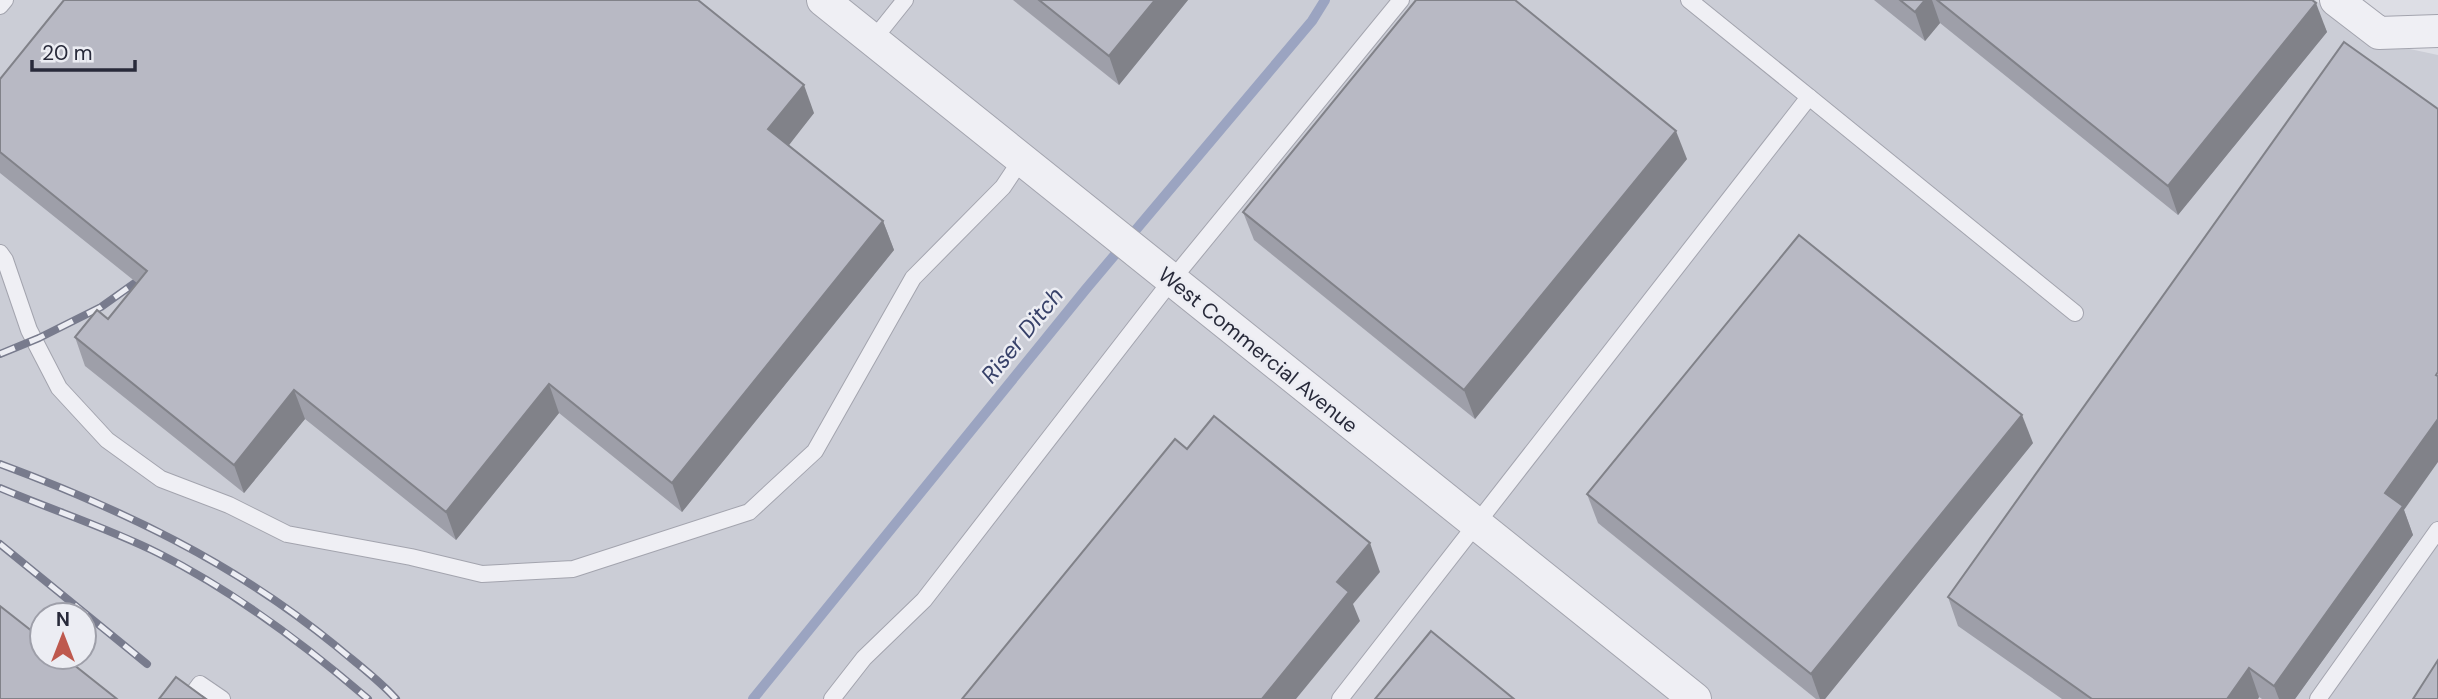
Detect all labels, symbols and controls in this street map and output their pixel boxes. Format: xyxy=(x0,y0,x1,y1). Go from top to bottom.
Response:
scale bar xyxy=(32,28,135,72)
text: 20 m xyxy=(42,39,93,67)
street label: West Commercial Avenue xyxy=(1152,261,1364,439)
water label: Riser Ditch xyxy=(974,281,1070,389)
north arrow xyxy=(28,601,98,671)
text: N xyxy=(56,607,70,632)

